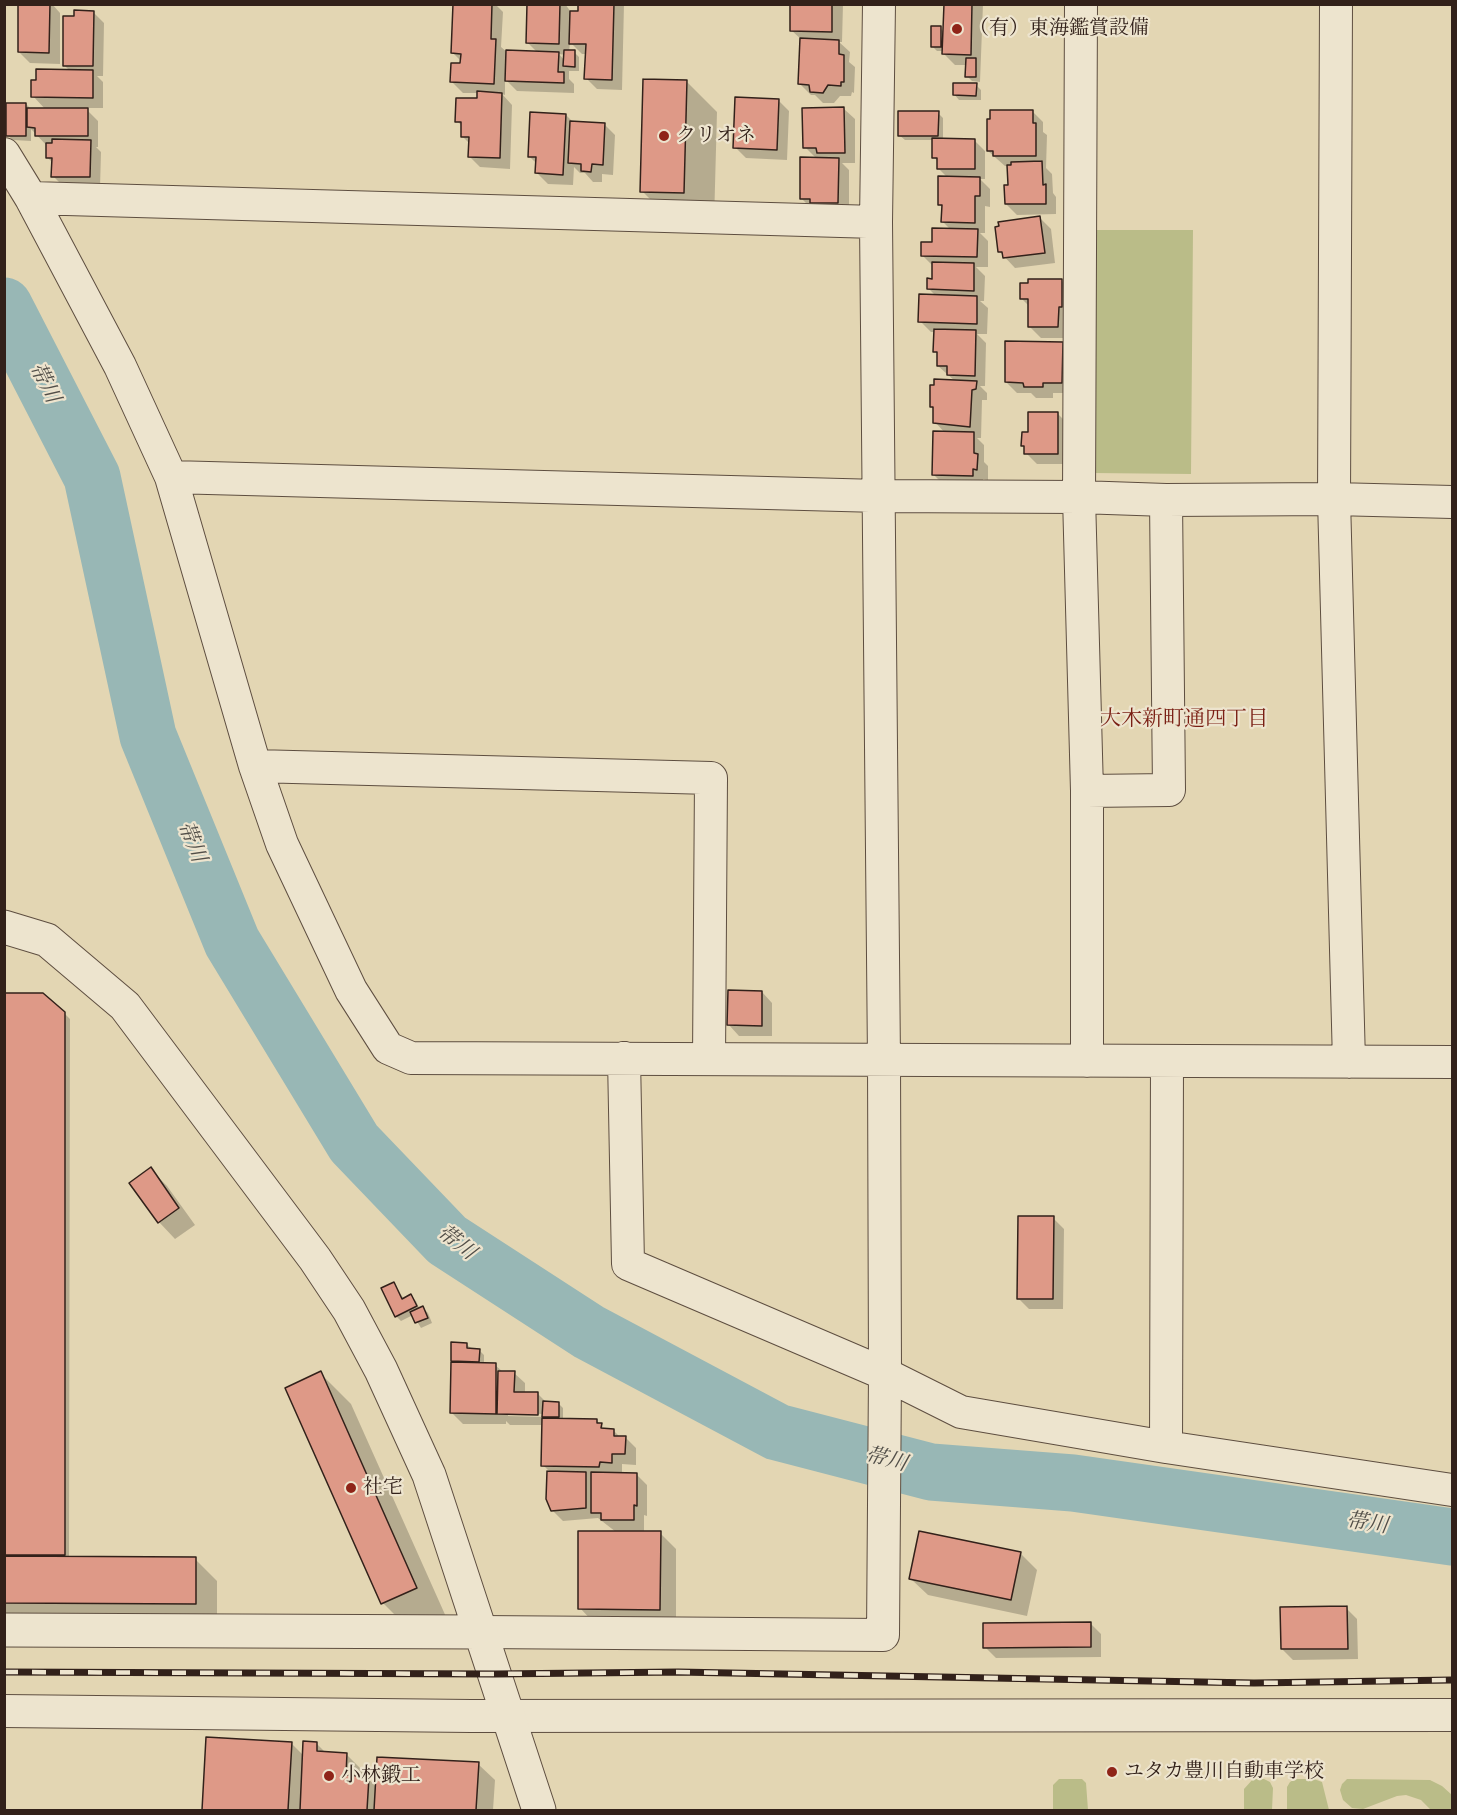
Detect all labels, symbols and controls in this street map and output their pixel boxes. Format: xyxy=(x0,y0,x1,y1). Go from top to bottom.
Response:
place label: （有）東海鑑賞設備 xyxy=(969,17,1149,41)
marker: （有）東海鑑賞設備 xyxy=(950,22,964,36)
place label: クリオネ xyxy=(676,124,756,148)
marker: クリオネ xyxy=(657,129,671,143)
water label: 帯川 xyxy=(23,359,65,407)
district label: 大木新町通四丁目 xyxy=(1100,707,1268,733)
water label: 帯川 xyxy=(171,818,211,866)
water label: 帯川 xyxy=(432,1220,480,1266)
water label: 帯川 xyxy=(862,1442,910,1478)
place label: 社宅 xyxy=(363,1476,403,1500)
marker: 社宅 xyxy=(344,1481,358,1495)
water label: 帯川 xyxy=(1344,1509,1390,1539)
place label: ユタカ豊川自動車学校 xyxy=(1124,1760,1324,1784)
place label: 小林鍛工 xyxy=(341,1764,421,1788)
marker: ユタカ豊川自動車学校 xyxy=(1105,1765,1119,1779)
marker: 小林鍛工 xyxy=(322,1769,336,1783)

